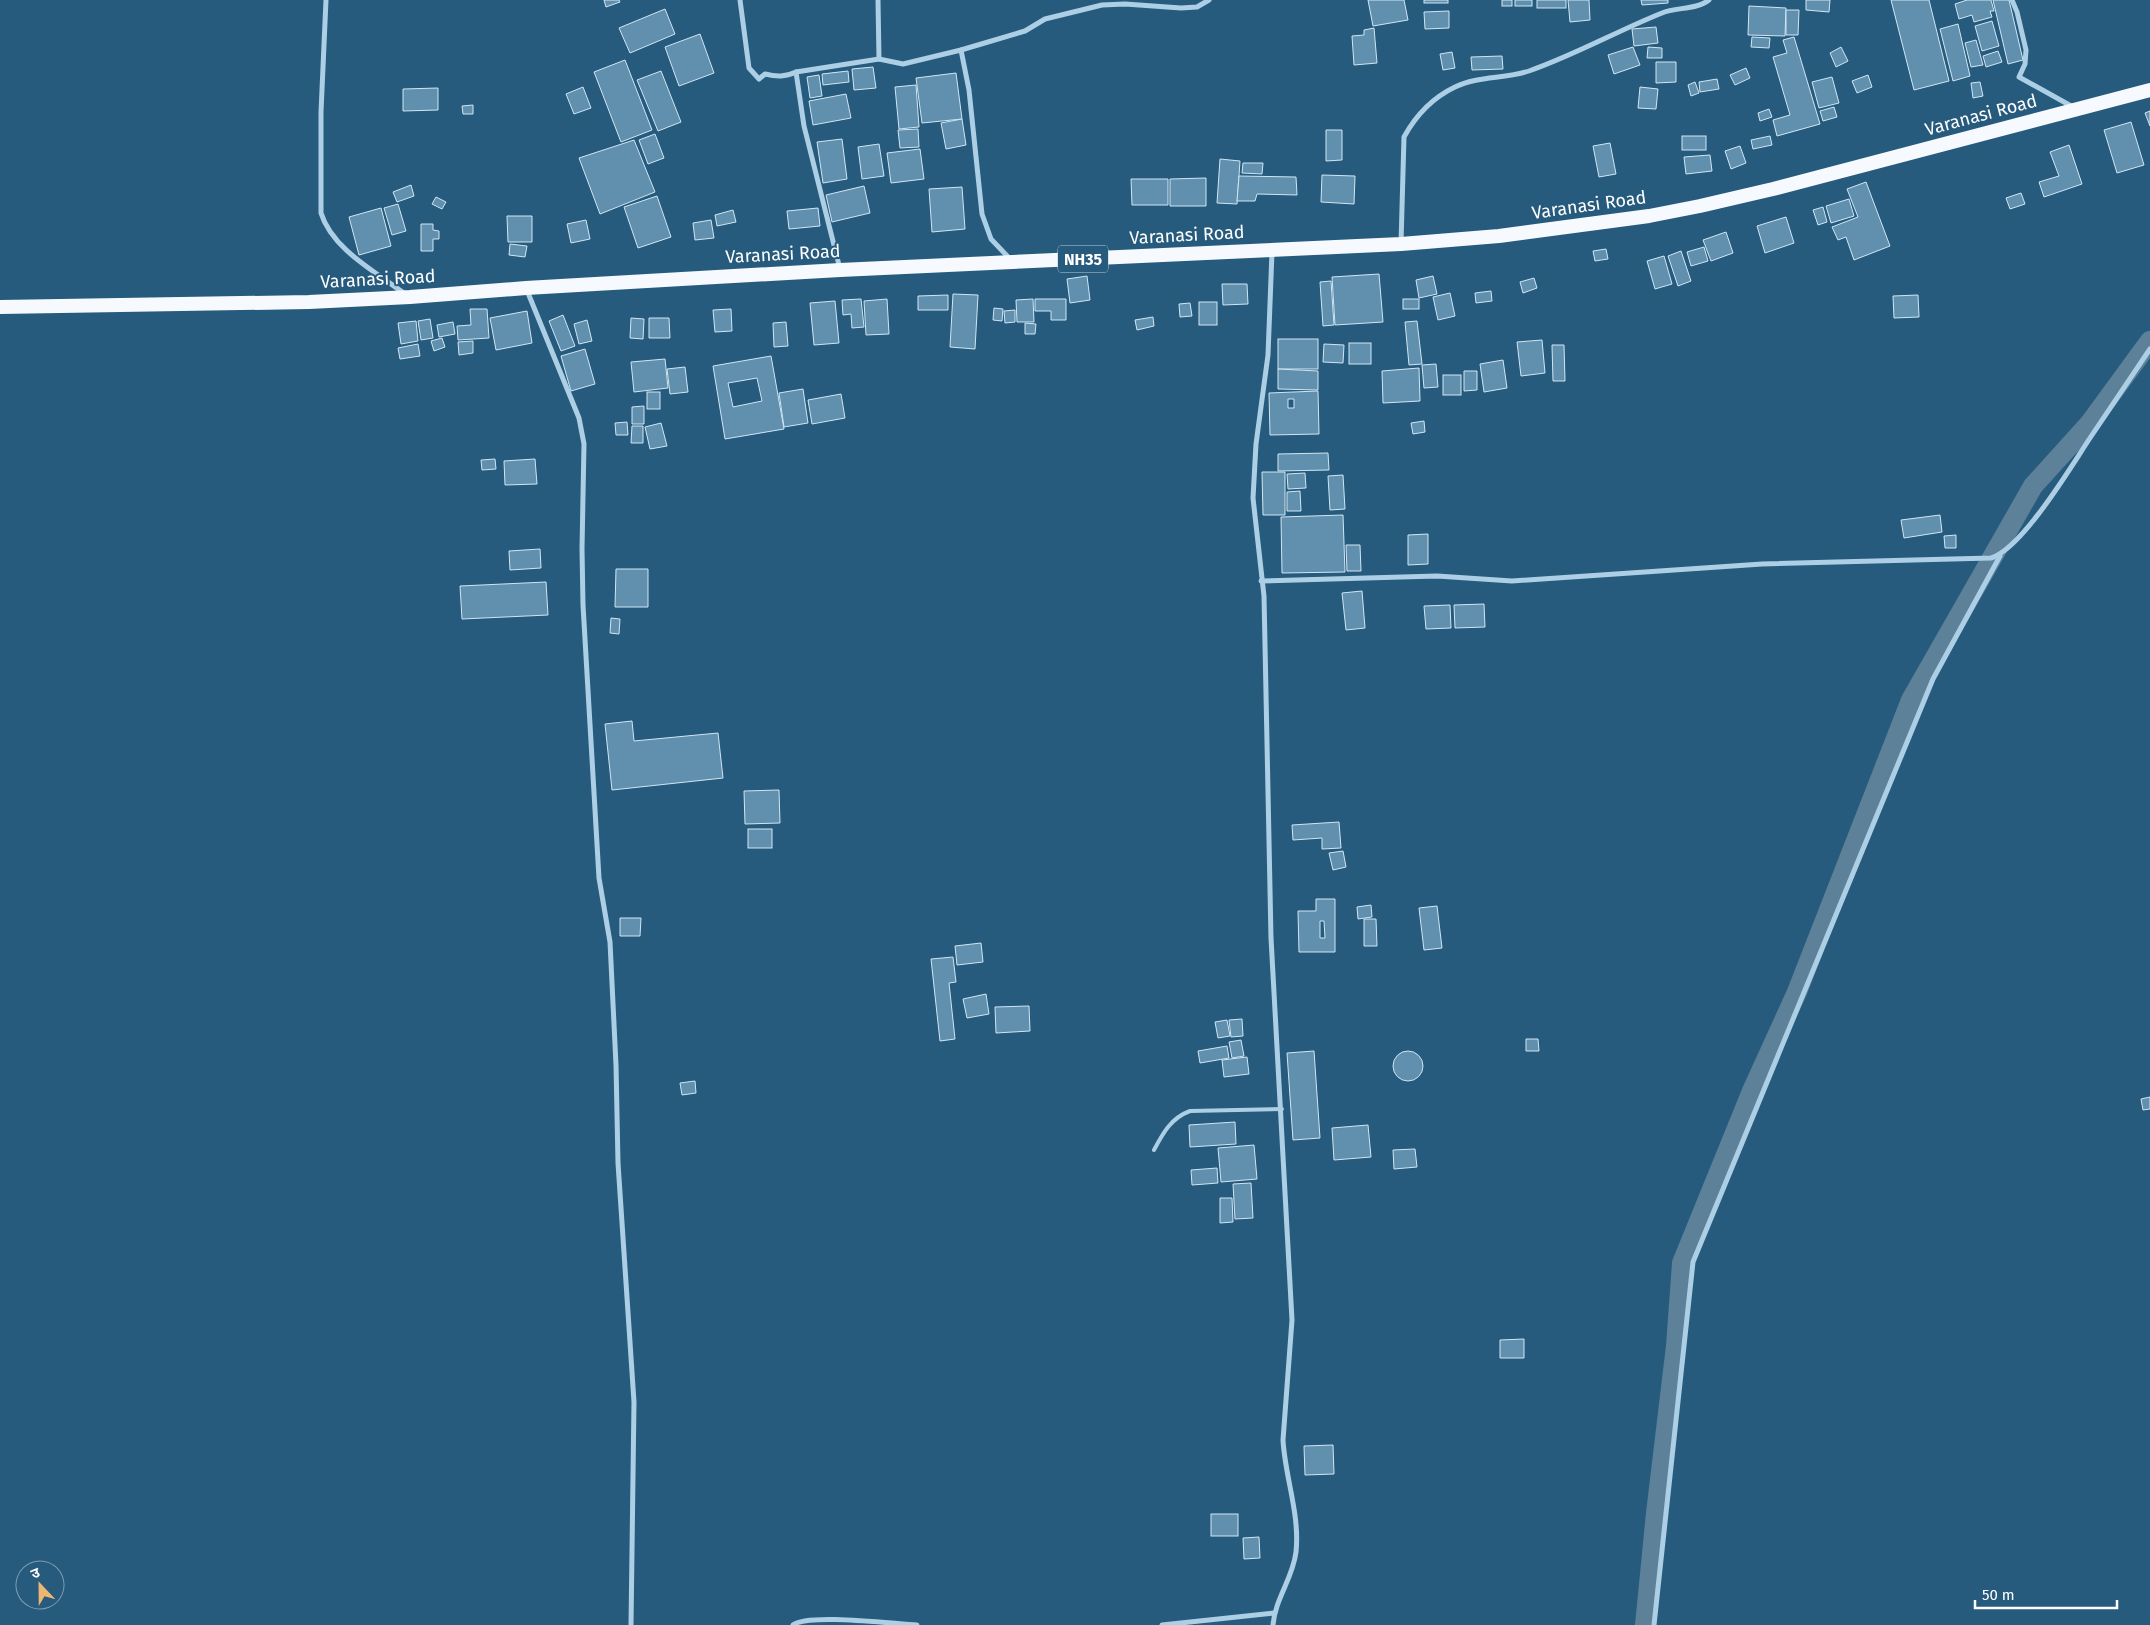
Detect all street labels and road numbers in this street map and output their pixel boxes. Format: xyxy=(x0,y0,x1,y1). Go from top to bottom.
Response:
street label: Varanasi Road xyxy=(1923,89,2039,141)
street label: Varanasi Road xyxy=(1530,186,1648,224)
street label: Varanasi Road xyxy=(1129,221,1245,249)
street label: Varanasi Road xyxy=(725,240,841,268)
road number: NH35 xyxy=(1058,245,1108,272)
street label: Varanasi Road xyxy=(320,265,436,293)

